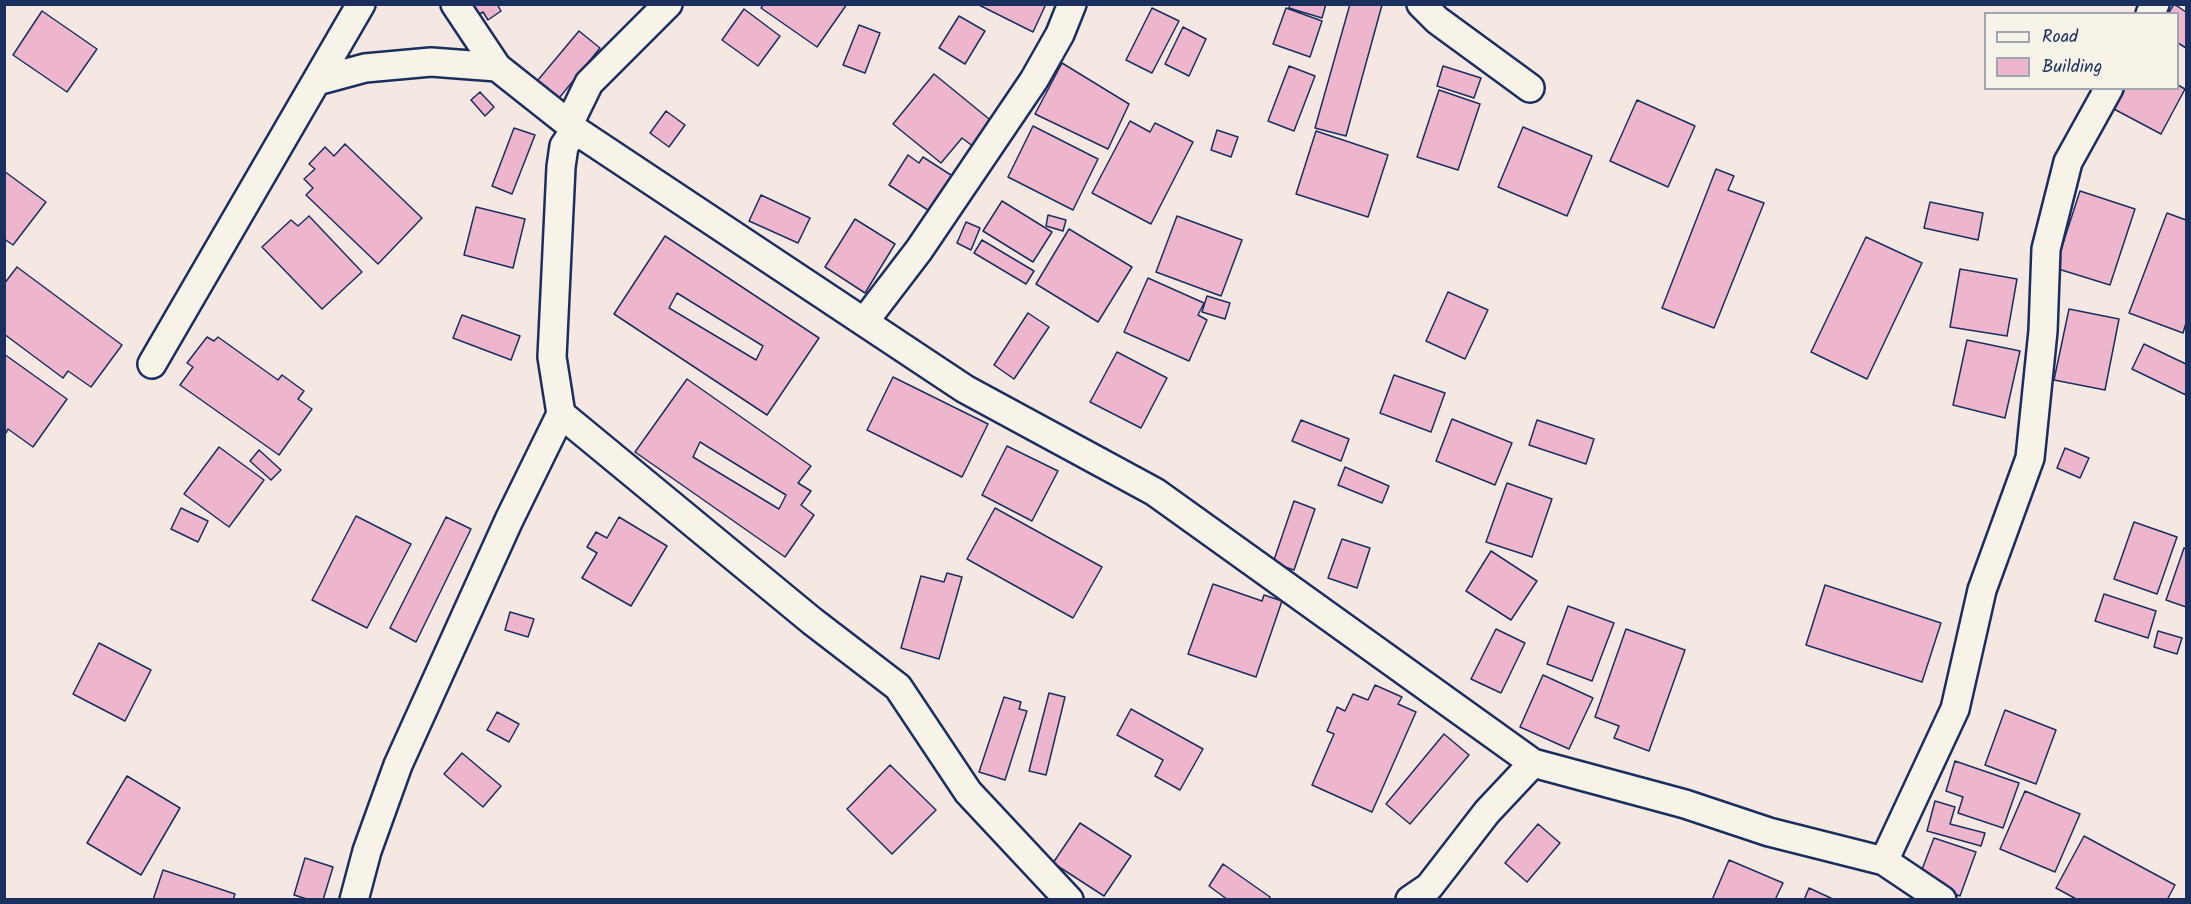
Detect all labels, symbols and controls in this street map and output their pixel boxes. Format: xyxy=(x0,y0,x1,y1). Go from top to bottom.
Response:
legend xyxy=(1984,12,2179,90)
text: Road xyxy=(2042,23,2078,52)
text: Building xyxy=(2042,53,2102,82)

